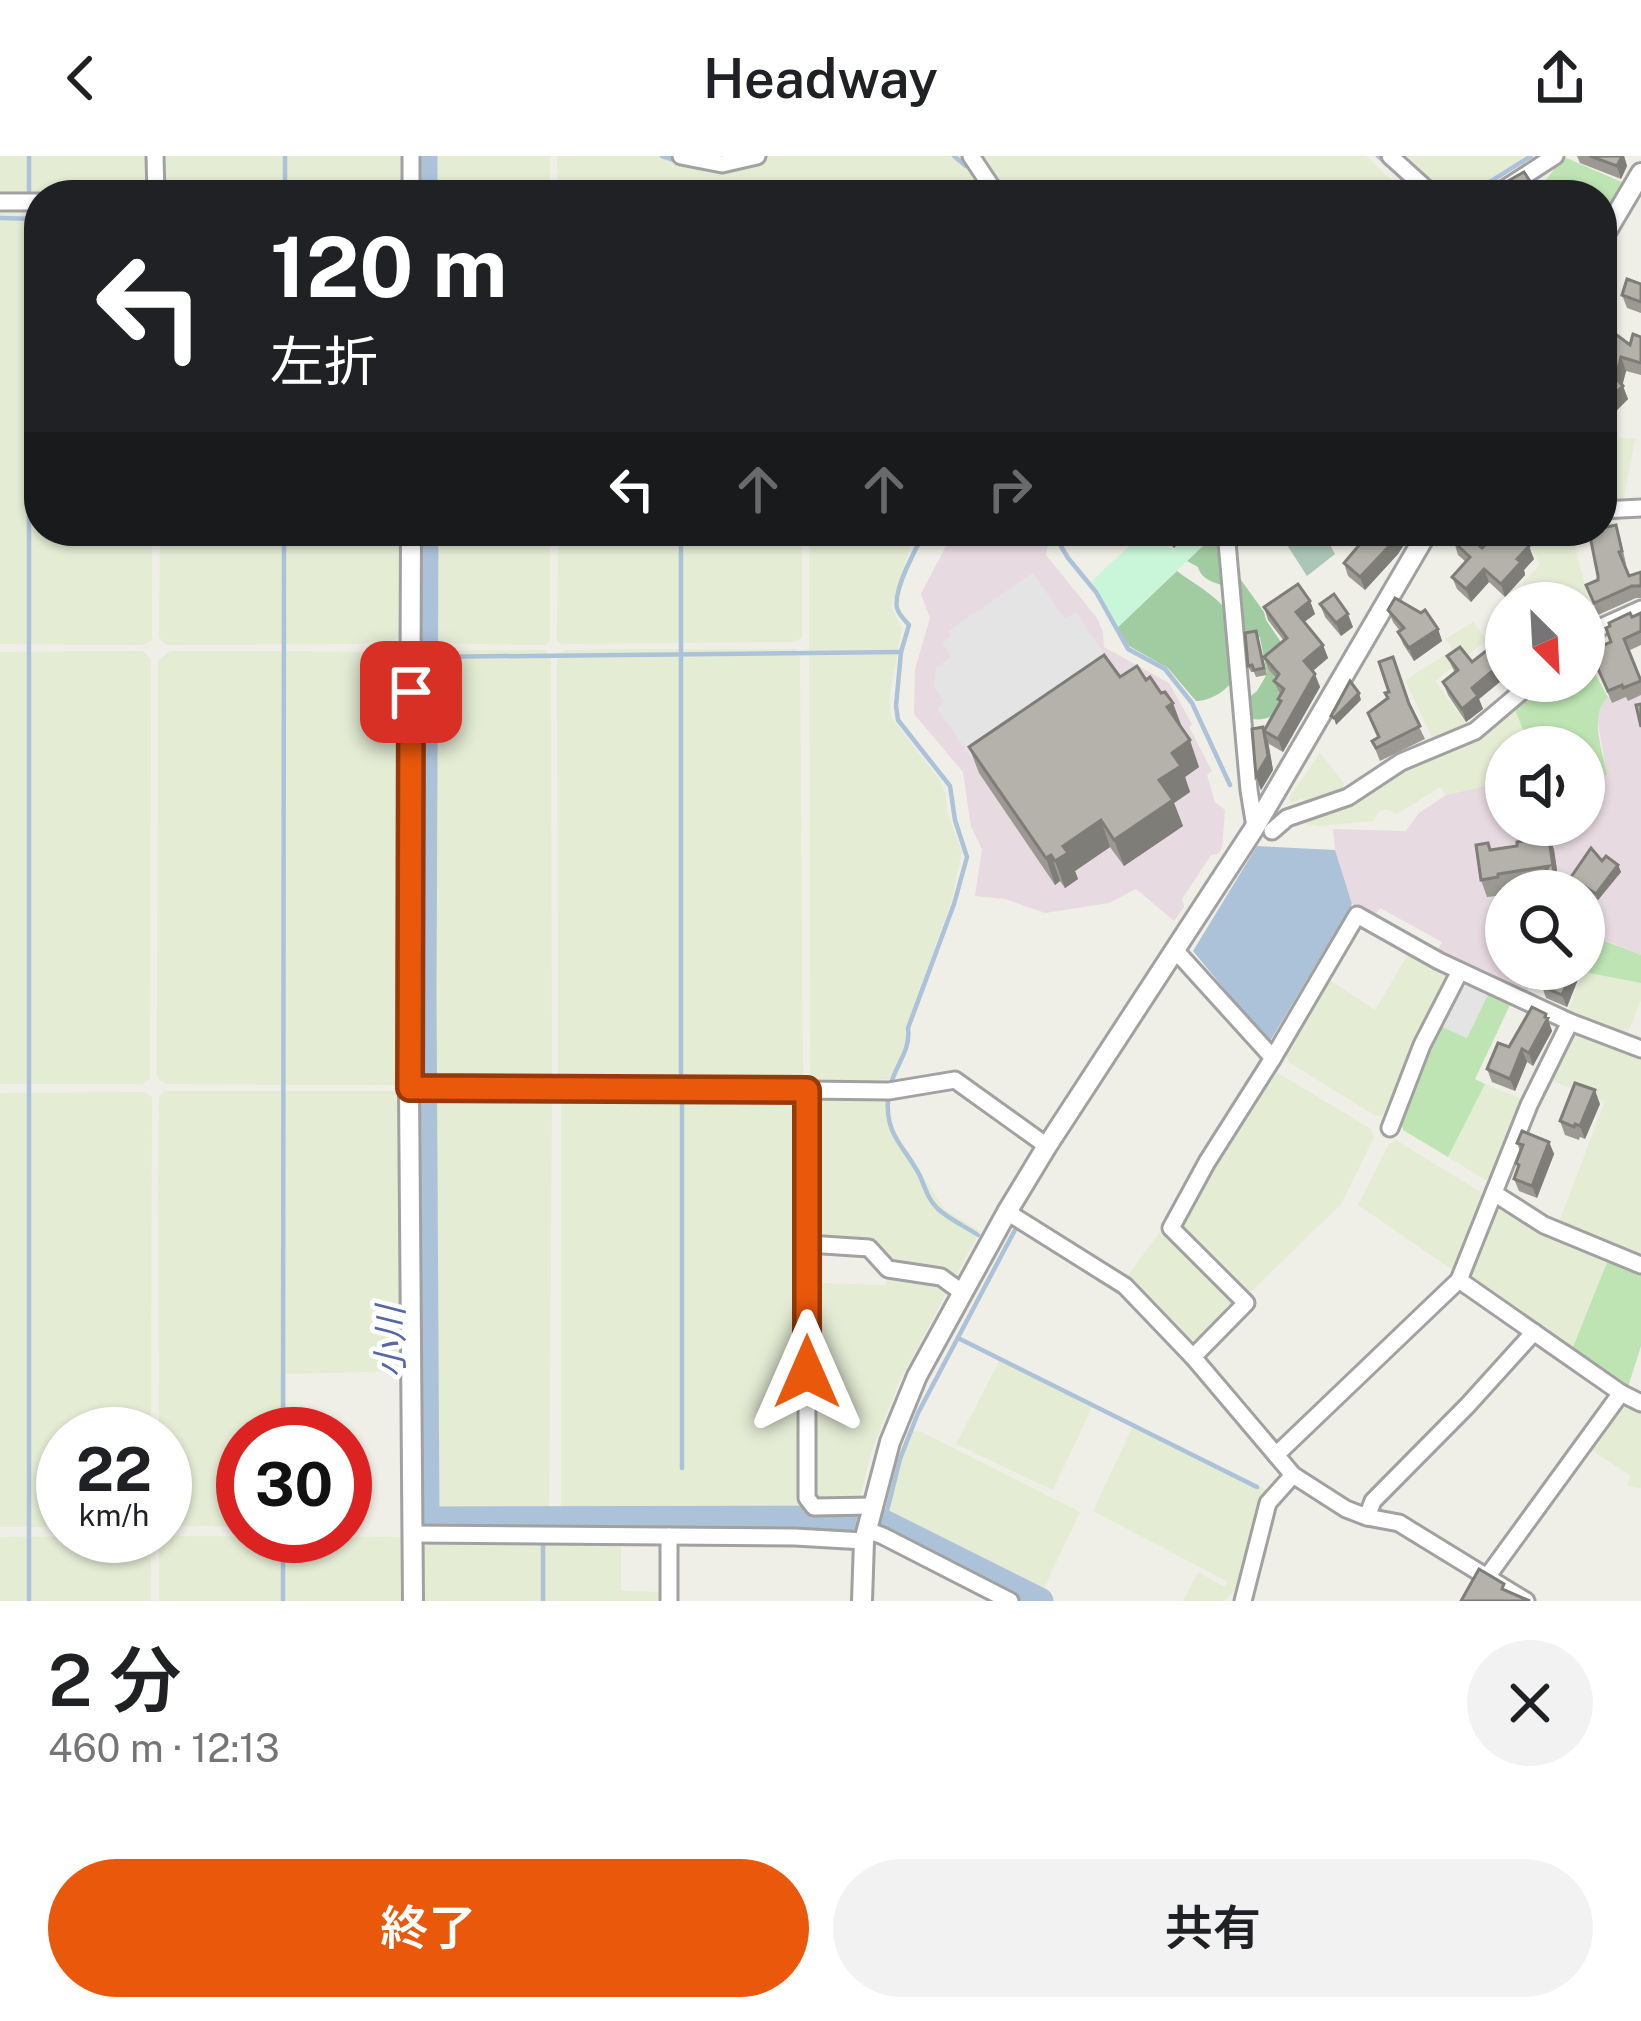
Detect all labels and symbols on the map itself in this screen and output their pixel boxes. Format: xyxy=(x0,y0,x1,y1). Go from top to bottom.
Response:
north arrow xyxy=(1485,582,1605,702)
pin xyxy=(360,641,462,743)
water label: 小川 xyxy=(369,1302,411,1378)
position arrow xyxy=(744,1309,870,1435)
speed limit sign: 30 xyxy=(216,1407,372,1563)

